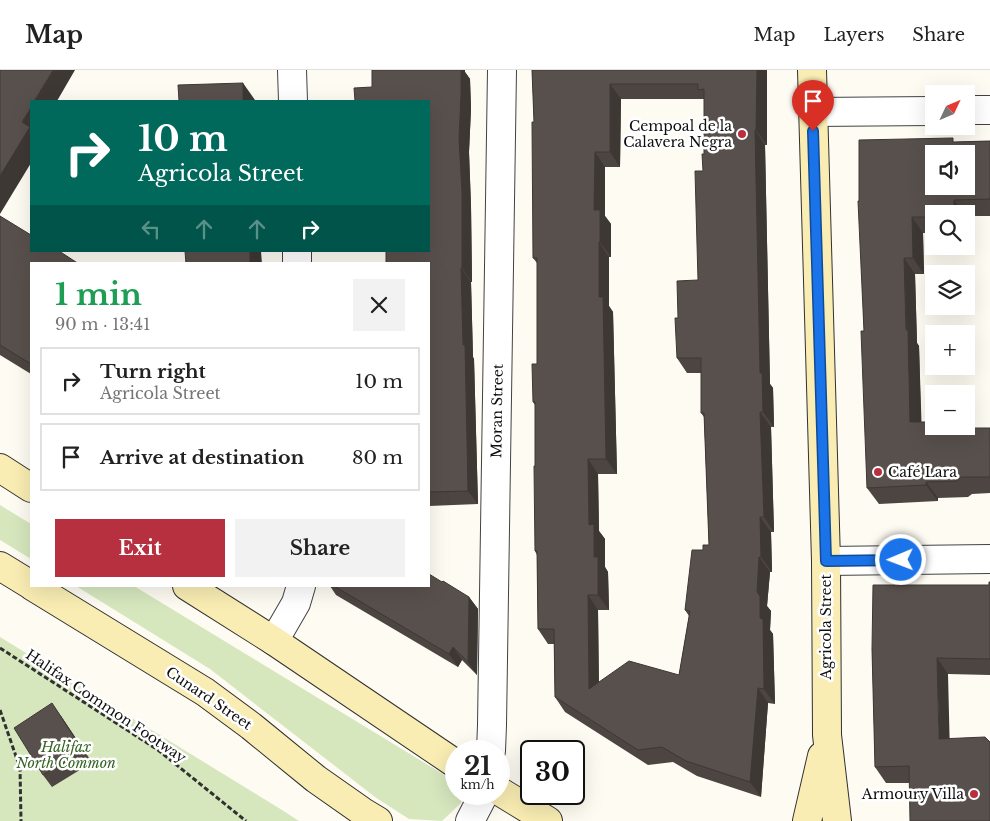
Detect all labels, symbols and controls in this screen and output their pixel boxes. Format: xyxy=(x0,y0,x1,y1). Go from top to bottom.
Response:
text: Map xyxy=(25,20,83,49)
text: Map xyxy=(754,24,795,46)
text: Layers xyxy=(823,24,884,46)
text: Share xyxy=(912,24,965,46)
pin xyxy=(792,80,834,131)
north arrow xyxy=(925,85,975,135)
map controls xyxy=(925,85,975,435)
icon: arrive xyxy=(799,87,827,115)
text: 10 m xyxy=(138,117,228,160)
place label: Cempoal de la Calavera Negra xyxy=(623,117,732,151)
icon: right xyxy=(55,120,120,185)
marker: Cempoal de la Calavera Negra xyxy=(736,128,748,140)
button: sound xyxy=(925,145,975,195)
text: Agricola Street xyxy=(138,160,304,187)
button: search xyxy=(925,205,975,255)
icon: left xyxy=(137,215,165,243)
icon: ahead xyxy=(190,215,218,243)
icon: ahead xyxy=(243,215,271,243)
icon: right xyxy=(296,215,324,243)
button: layers xyxy=(925,265,975,315)
text: 1 min xyxy=(55,276,142,313)
button: close xyxy=(353,279,405,331)
text: 90 m · 13:41 xyxy=(55,314,150,334)
button: + xyxy=(925,325,975,375)
text: Turn right xyxy=(100,360,206,383)
street label: Moran Street xyxy=(487,363,507,458)
icon: right xyxy=(57,367,85,395)
text: 10 m xyxy=(355,370,403,393)
text: Agricola Street xyxy=(100,383,221,403)
button: − xyxy=(925,385,975,435)
icon: arrive xyxy=(57,443,85,471)
text: Arrive at destination xyxy=(100,446,304,469)
text: 80 m xyxy=(352,446,403,469)
place label: Café Lara xyxy=(888,463,957,481)
marker: Café Lara xyxy=(872,466,884,478)
button: Exit xyxy=(55,519,225,577)
button: Share xyxy=(235,519,405,577)
position arrow xyxy=(874,533,926,585)
street label: Agricola Street xyxy=(817,574,835,681)
street label: Halifax Common Footway xyxy=(22,645,190,767)
street label: Cunard Street xyxy=(162,663,256,734)
park label: Halifax North Common xyxy=(15,738,116,772)
speed limit sign: 30 xyxy=(520,740,585,805)
text: 21 xyxy=(464,751,491,782)
text: km/h xyxy=(460,777,495,792)
place label: Armoury Villa xyxy=(861,785,964,803)
marker: Armoury Villa xyxy=(968,788,980,800)

